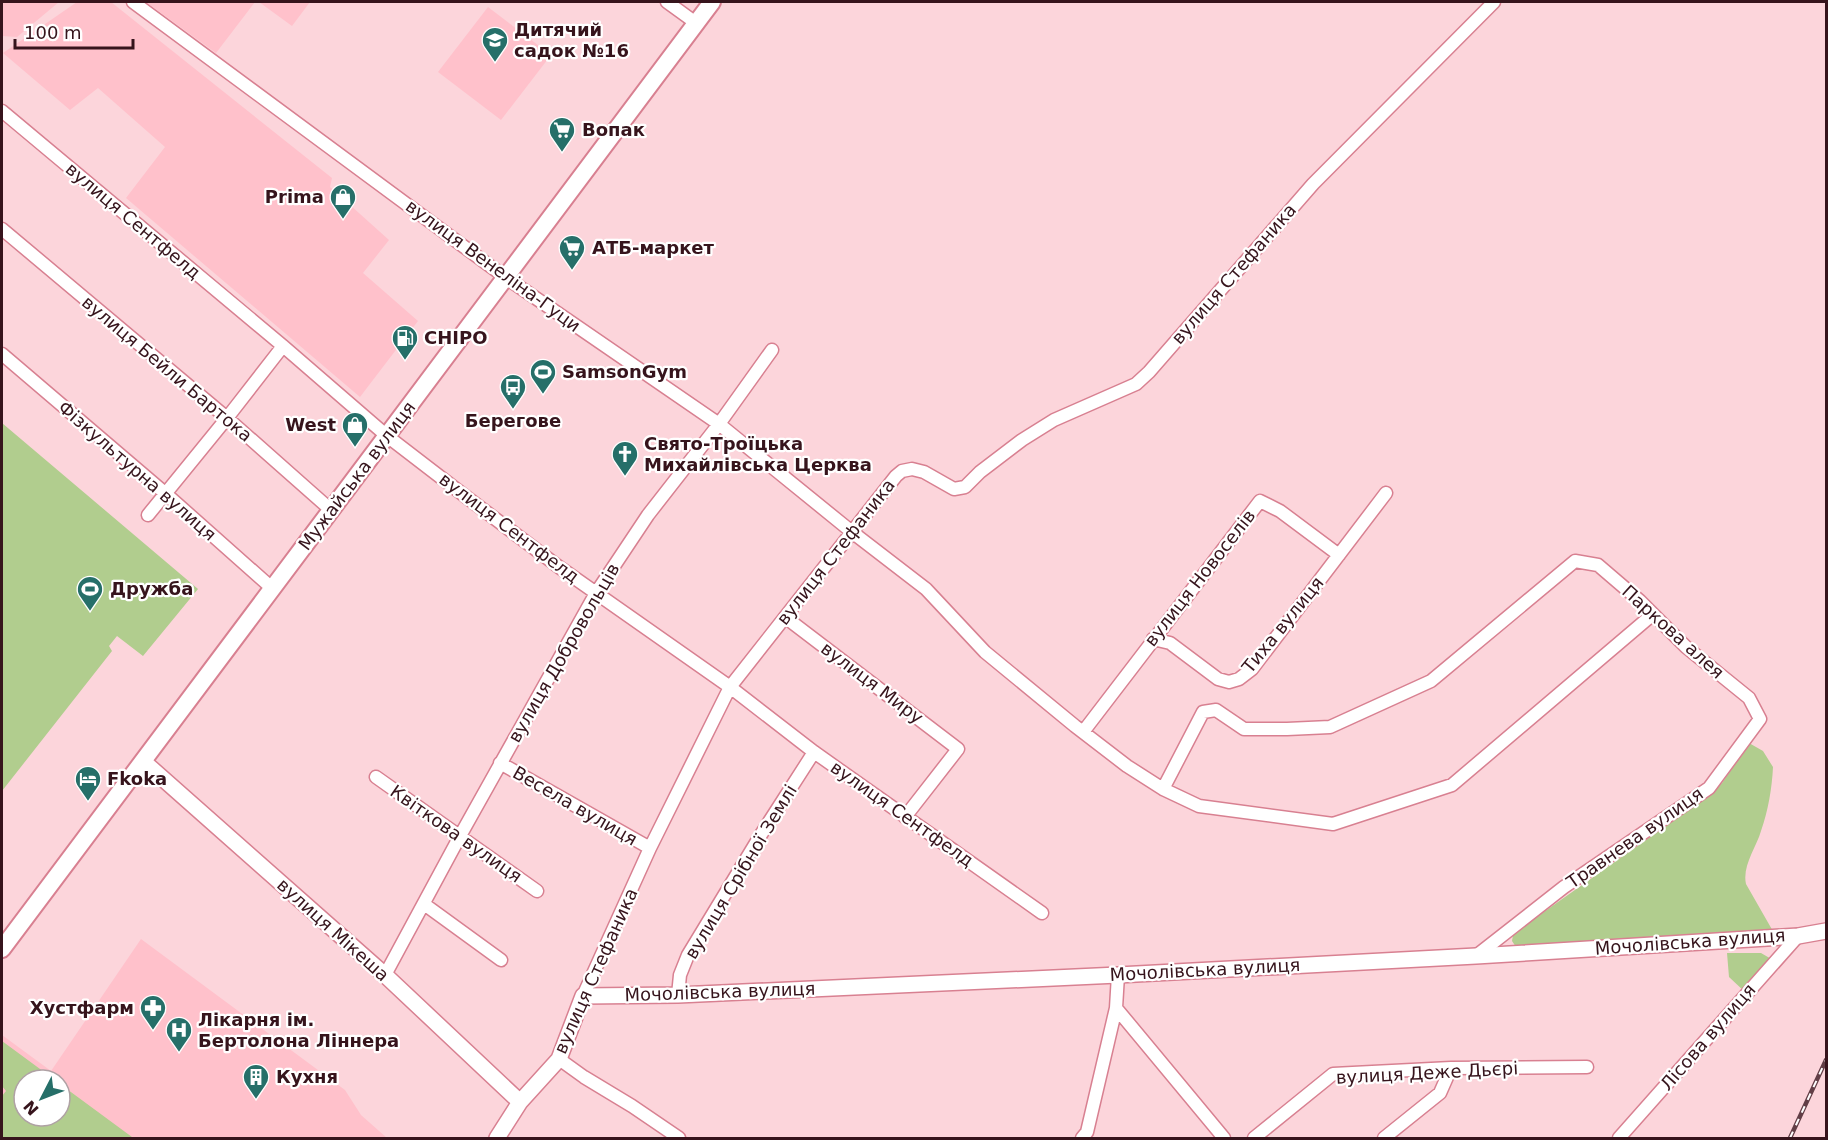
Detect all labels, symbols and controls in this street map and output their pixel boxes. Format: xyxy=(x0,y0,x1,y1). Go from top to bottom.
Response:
scale bar xyxy=(15,12,134,50)
place label: Дитячий садок №16 xyxy=(514,19,629,61)
text: 100 m xyxy=(24,22,82,43)
school or university icon: Дитячий садок №16 xyxy=(480,25,510,63)
supermarket icon: Вопак xyxy=(547,115,577,153)
place label: Вопак xyxy=(582,119,645,140)
street label: вулиця Сентфелд xyxy=(62,158,205,283)
shop icon: Prima xyxy=(328,182,358,220)
place label: Prima xyxy=(265,186,324,207)
street label: вулиця Венеліна-Гуци xyxy=(402,195,585,336)
street label: вулиця Стефаника xyxy=(1167,199,1300,348)
supermarket icon: АТБ-маркет xyxy=(557,233,587,271)
place label: АТБ-маркет xyxy=(592,237,715,258)
street label: вулиця Бейли Бартока xyxy=(78,291,257,446)
fuel station icon: CHIPO xyxy=(390,323,420,361)
place label: CHIPO xyxy=(424,327,487,348)
sports icon: SamsonGym xyxy=(528,357,558,395)
place label: SamsonGym xyxy=(562,361,687,382)
bus stop icon: Берегове xyxy=(498,372,528,410)
street label: Фізкультурна вулиця xyxy=(54,396,221,545)
street label: Мужайська вулиця xyxy=(294,397,419,554)
shop icon: West xyxy=(340,410,370,448)
place label: Берегове xyxy=(465,410,561,431)
place label: West xyxy=(285,414,336,435)
place label: Свято-Троїцька Михайлівська Церква xyxy=(644,433,872,475)
church icon: Свято-Троїцька Михайлівська Церква xyxy=(610,439,640,477)
street label: вулиця Сентфелд xyxy=(435,468,583,587)
street label: вулиця Стефаника xyxy=(772,475,899,629)
street label: вулиця Новоселів xyxy=(1140,505,1259,650)
street label: вулиця Добровольців xyxy=(504,559,624,746)
street label: Тиха вулиця xyxy=(1237,572,1328,678)
sports icon: Дружба xyxy=(75,574,105,612)
place label: Дружба xyxy=(110,578,193,599)
street label: Паркова алея xyxy=(1618,580,1729,683)
street label: вулиця Миру xyxy=(817,637,928,728)
street label: вулиця Сентфелд xyxy=(827,756,978,871)
street label: Весела вулиця xyxy=(509,761,641,850)
hotel icon: Fkoka xyxy=(73,764,103,802)
place label: Fkoka xyxy=(107,768,167,789)
street label: Квіткова вулиця xyxy=(387,780,526,887)
street label: вулиця Срібної Землі xyxy=(680,781,801,963)
street label: Травнева вулиця xyxy=(1562,783,1707,893)
street label: вулиця Мікеша xyxy=(273,874,394,985)
street label: вулиця Стефаника xyxy=(550,885,642,1057)
street label: Мочолівська вулиця xyxy=(1594,924,1786,959)
street label: Мочолівська вулиця xyxy=(1109,954,1301,985)
street label: Мочолівська вулиця xyxy=(624,978,816,1005)
street label: Лісова вулиця xyxy=(1656,979,1760,1094)
pharmacy icon: Хустфарм xyxy=(138,993,168,1031)
place label: Хустфарм xyxy=(30,997,134,1018)
place label: Лікарня ім. Бертолона Ліннера xyxy=(198,1009,399,1051)
hospital icon: Лікарня ім. Бертолона Ліннера xyxy=(164,1015,194,1053)
street label: вулиця Деже Дьєрі xyxy=(1335,1057,1519,1088)
building icon: Кухня xyxy=(241,1062,271,1100)
place label: Кухня xyxy=(276,1066,338,1087)
north arrow xyxy=(12,1068,72,1128)
text: N xyxy=(20,1096,43,1119)

